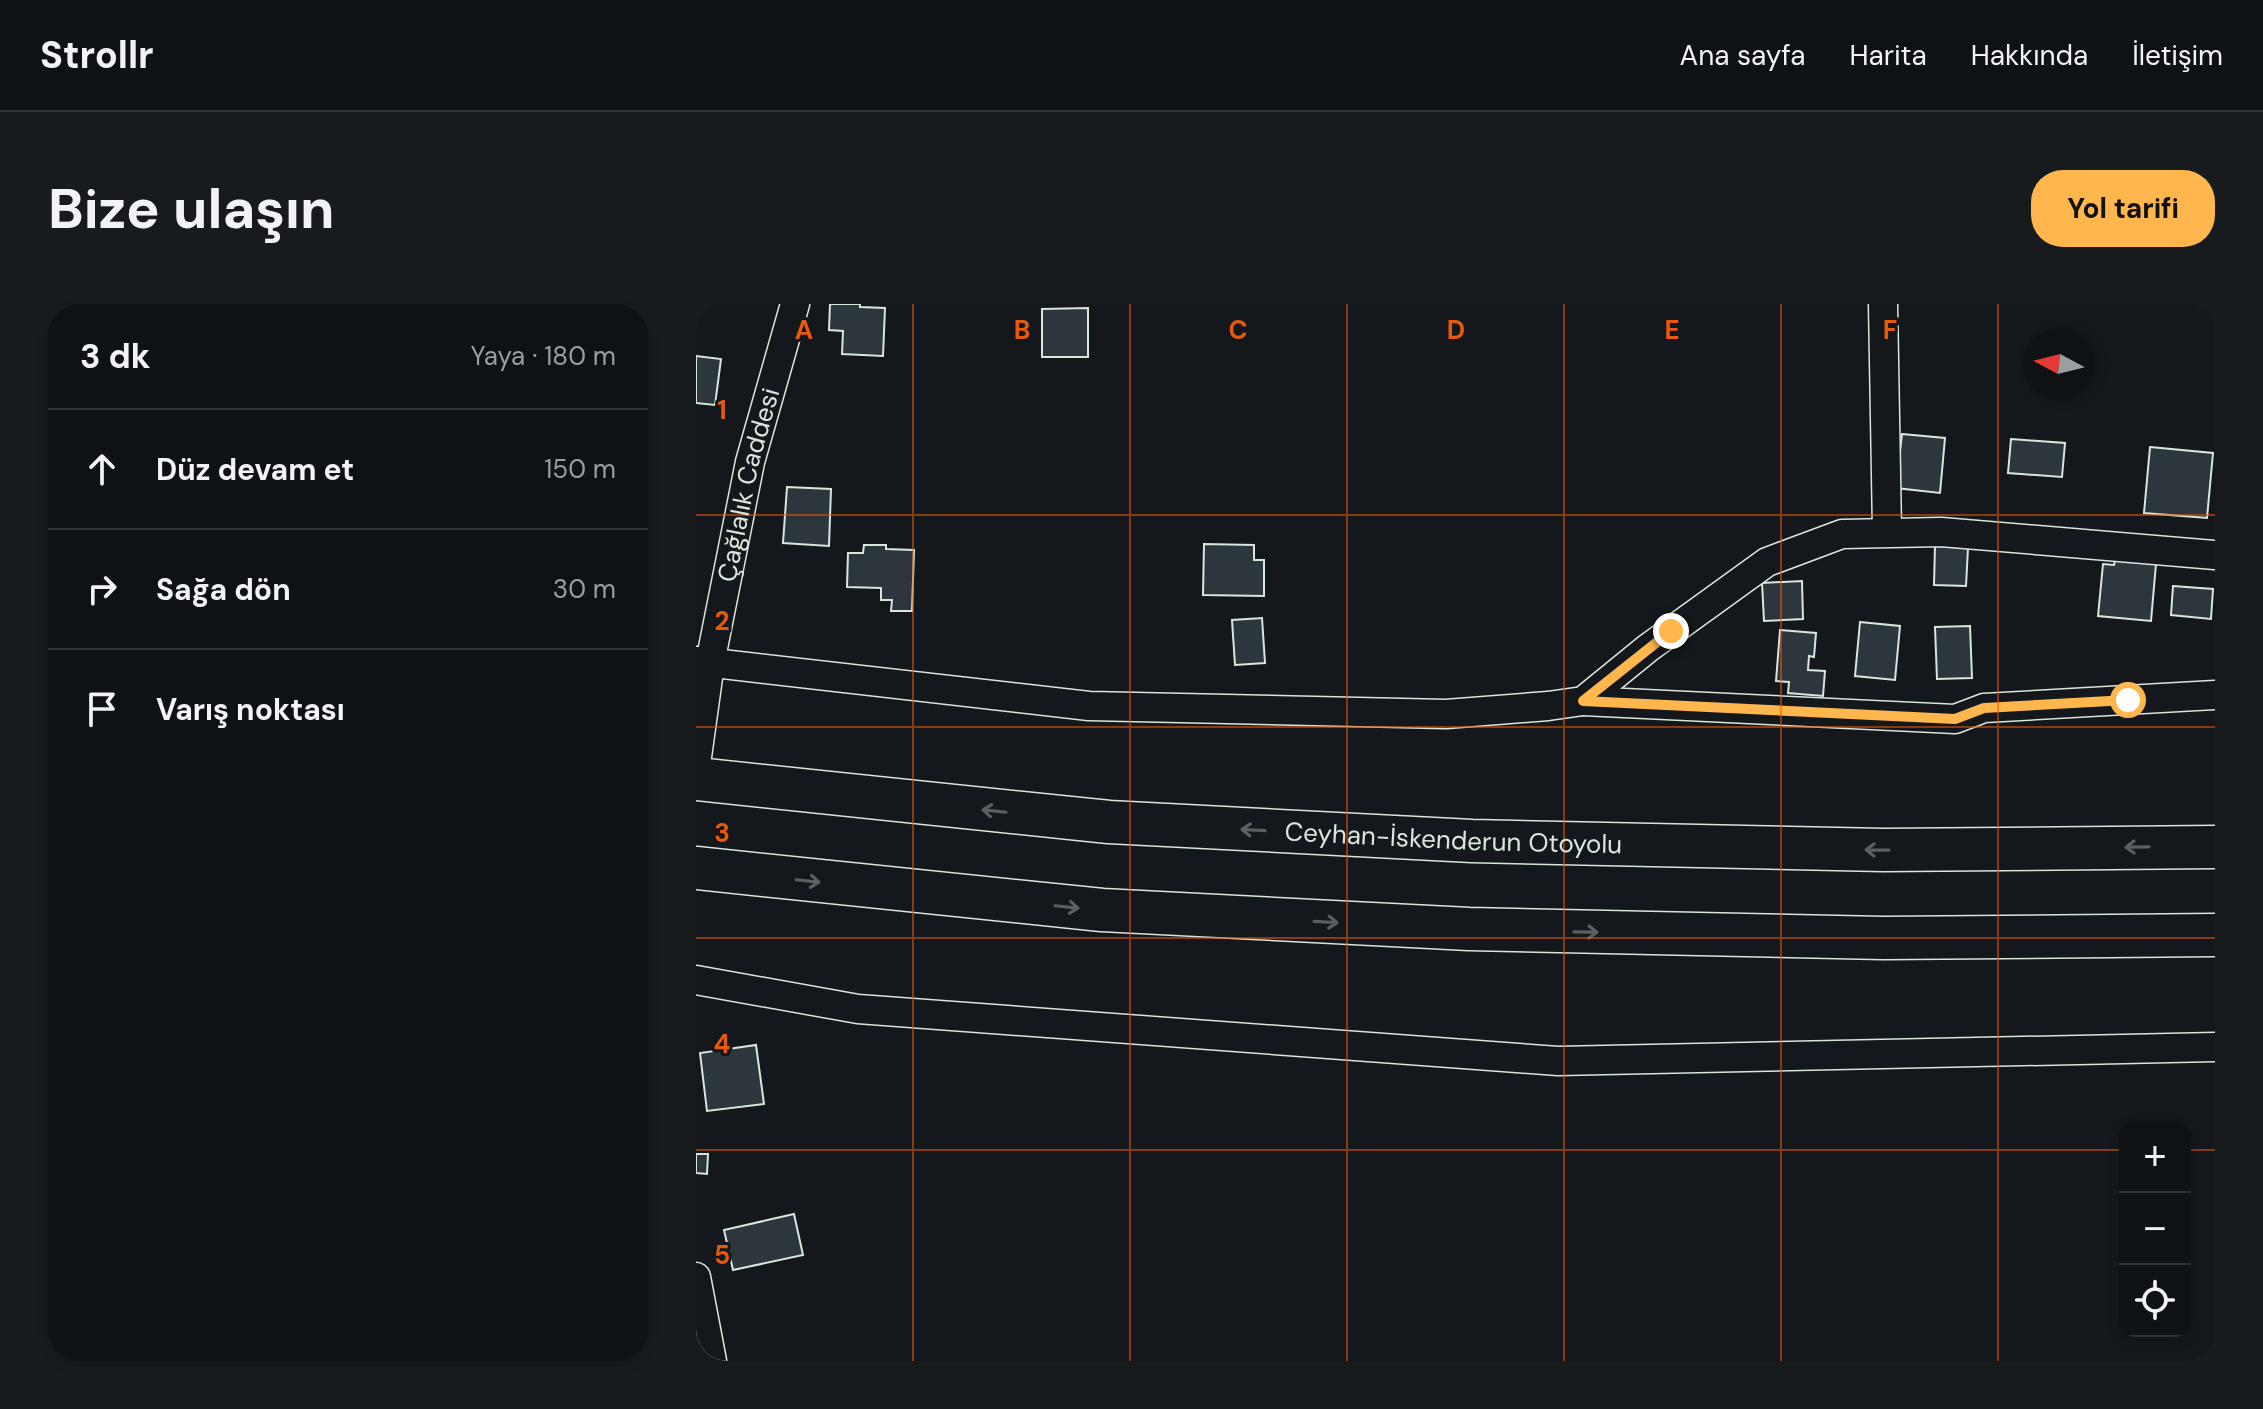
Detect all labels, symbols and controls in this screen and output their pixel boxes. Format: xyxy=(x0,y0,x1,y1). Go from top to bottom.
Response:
text: Strollr xyxy=(40,30,154,80)
text: Ana sayfa xyxy=(1680,37,1806,74)
text: Harita xyxy=(1850,37,1927,74)
text: Hakkında xyxy=(1971,37,2088,74)
text: İletişim xyxy=(2132,37,2223,74)
button: Yol tarifi xyxy=(2031,170,2215,247)
text: Bize ulaşın xyxy=(48,172,335,245)
text: A xyxy=(795,313,813,347)
text: B xyxy=(1014,313,1030,347)
text: C xyxy=(1228,313,1248,347)
text: D xyxy=(1447,313,1465,347)
text: E xyxy=(1664,313,1680,347)
text: F xyxy=(1883,313,1897,347)
north arrow xyxy=(2023,328,2095,400)
text: 3 dk xyxy=(80,334,150,379)
text: Yaya · 180 m xyxy=(471,339,616,373)
street label: Çağlalık Caddesi xyxy=(710,384,787,585)
text: 1 xyxy=(717,393,727,427)
icon: ahead xyxy=(80,447,124,491)
text: Düz devam et xyxy=(156,450,354,489)
text: 150 m xyxy=(544,452,616,486)
icon: right xyxy=(80,567,124,611)
text: Sağa dön xyxy=(156,570,291,609)
text: 30 m xyxy=(553,572,616,606)
text: 2 xyxy=(714,604,730,638)
route end xyxy=(1653,613,1689,649)
route start xyxy=(2110,682,2146,718)
icon: arrive xyxy=(80,687,124,731)
text: Varış noktası xyxy=(156,690,345,729)
one-way arrow xyxy=(981,803,1008,818)
street label: Ceyhan-İskenderun Otoyolu xyxy=(1284,814,1622,861)
text: 3 xyxy=(714,816,730,850)
one-way arrow xyxy=(1240,822,1267,837)
one-way arrow xyxy=(2124,840,2151,855)
one-way arrow xyxy=(1864,842,1891,858)
one-way arrow xyxy=(794,873,821,888)
one-way arrow xyxy=(1053,899,1080,914)
one-way arrow xyxy=(1312,914,1339,929)
one-way arrow xyxy=(1572,924,1599,939)
text: 4 xyxy=(714,1027,730,1061)
map controls xyxy=(2119,1121,2191,1337)
button: + xyxy=(2119,1121,2191,1193)
button: − xyxy=(2119,1193,2191,1265)
text: 5 xyxy=(714,1238,730,1272)
button: locate xyxy=(2119,1265,2191,1337)

